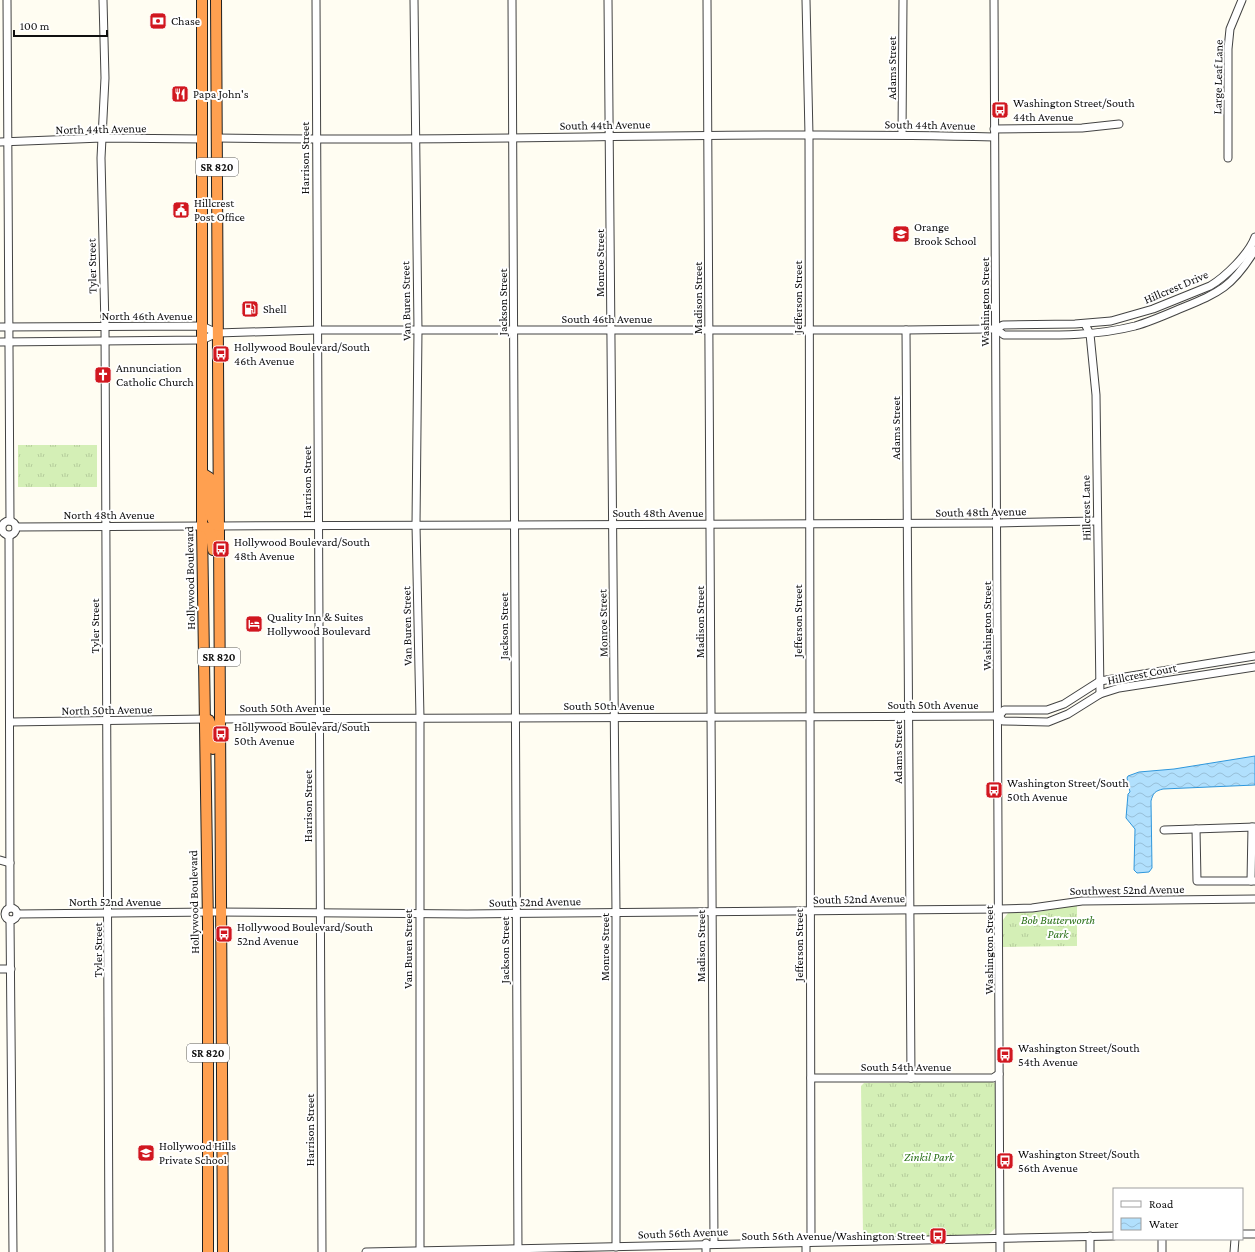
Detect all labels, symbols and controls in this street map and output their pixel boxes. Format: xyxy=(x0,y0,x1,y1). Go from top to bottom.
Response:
bank icon: Chase xyxy=(148,11,168,31)
scale bar xyxy=(14,12,107,38)
place label: Chase xyxy=(171,14,200,28)
text: 100 m xyxy=(20,19,50,33)
street label: Adams Street xyxy=(885,35,899,100)
street label: Large Leaf Lane xyxy=(1210,40,1226,114)
restaurant icon: Papa John's xyxy=(170,84,190,104)
place label: Papa John's xyxy=(193,87,249,101)
place label: Washington Street/South 44th Avenue xyxy=(1013,96,1135,124)
bus stop icon: Washington Street/South 44th Avenue xyxy=(990,100,1010,120)
street label: South 44th Avenue xyxy=(559,117,651,133)
street label: South 44th Avenue xyxy=(884,117,976,133)
street label: North 44th Avenue xyxy=(55,121,147,137)
street label: Harrison Street xyxy=(298,121,312,194)
road number: SR 820 xyxy=(196,158,238,176)
place label: Hillcrest Post Office xyxy=(194,196,245,224)
public building icon: Hillcrest Post Office xyxy=(171,200,191,220)
place label: Orange Brook School xyxy=(914,220,977,248)
school or university icon: Orange Brook School xyxy=(891,224,911,244)
street label: Monroe Street xyxy=(593,228,607,297)
street label: Tyler Street xyxy=(85,237,99,294)
street label: Washington Street xyxy=(978,256,992,347)
street label: Van Buren Street xyxy=(398,260,414,341)
street label: Jefferson Street xyxy=(791,260,805,334)
street label: Madison Street xyxy=(691,261,705,334)
street label: Jackson Street xyxy=(496,267,510,337)
street label: Hillcrest Drive xyxy=(1142,267,1210,307)
fuel station icon: Shell xyxy=(240,299,260,319)
place label: Shell xyxy=(263,302,287,316)
street label: North 46th Avenue xyxy=(102,309,192,323)
street label: South 46th Avenue xyxy=(562,312,652,326)
place label: Hollywood Boulevard/South 46th Avenue xyxy=(234,340,371,368)
bus stop icon: Hollywood Boulevard/South 46th Avenue xyxy=(211,344,231,364)
place label: Annunciation Catholic Church xyxy=(116,361,194,389)
church icon: Annunciation Catholic Church xyxy=(93,365,113,385)
street label: Adams Street xyxy=(889,395,903,460)
street label: Harrison Street xyxy=(300,445,314,518)
street label: Hillcrest Lane xyxy=(1078,475,1094,541)
street label: South 48th Avenue xyxy=(935,504,1027,520)
street label: South 48th Avenue xyxy=(612,506,704,520)
street label: North 48th Avenue xyxy=(63,508,155,522)
street label: Hollywood Boulevard xyxy=(182,525,198,630)
place label: Hollywood Boulevard/South 48th Avenue xyxy=(234,535,371,563)
bus stop icon: Hollywood Boulevard/South 48th Avenue xyxy=(211,539,231,559)
street label: Washington Street xyxy=(980,580,994,671)
street label: Jefferson Street xyxy=(791,584,805,658)
street label: Van Buren Street xyxy=(399,585,415,666)
street label: Madison Street xyxy=(693,585,707,658)
street label: Monroe Street xyxy=(595,588,611,657)
street label: Jackson Street xyxy=(497,591,511,661)
street label: Tyler Street xyxy=(88,597,102,654)
place label: Quality Inn & Suites Hollywood Boulevard xyxy=(267,610,371,638)
hotel icon: Quality Inn & Suites Hollywood Boulevard xyxy=(244,614,264,634)
road number: SR 820 xyxy=(198,648,240,666)
street label: Hillcrest Court xyxy=(1106,660,1179,688)
street label: South 50th Avenue xyxy=(887,698,979,712)
street label: South 50th Avenue xyxy=(563,699,655,713)
street label: South 50th Avenue xyxy=(239,701,331,715)
street label: North 50th Avenue xyxy=(61,702,153,718)
street label: Adams Street xyxy=(891,719,905,784)
place label: Hollywood Boulevard/South 50th Avenue xyxy=(234,720,371,748)
bus stop icon: Hollywood Boulevard/South 50th Avenue xyxy=(211,724,231,744)
street label: Harrison Street xyxy=(301,769,315,842)
place label: Washington Street/South 50th Avenue xyxy=(1007,776,1129,804)
bus stop icon: Washington Street/South 50th Avenue xyxy=(984,780,1004,800)
street label: Hollywood Boulevard xyxy=(186,849,202,954)
street label: Southwest 52nd Avenue xyxy=(1070,882,1184,898)
street label: South 52nd Avenue xyxy=(813,891,905,907)
street label: South 52nd Avenue xyxy=(489,894,581,910)
street label: North 52nd Avenue xyxy=(69,895,161,909)
street label: Washington Street xyxy=(982,904,996,995)
street label: Van Buren Street xyxy=(401,908,415,989)
street label: Jefferson Street xyxy=(792,908,806,982)
street label: Madison Street xyxy=(694,909,708,982)
street label: Monroe Street xyxy=(598,912,612,981)
park label: Bob Butterworth Park xyxy=(1021,913,1095,941)
street label: Jackson Street xyxy=(498,915,512,985)
place label: Hollywood Boulevard/South 52nd Avenue xyxy=(237,920,374,948)
street label: Tyler Street xyxy=(91,921,105,978)
bus stop icon: Hollywood Boulevard/South 52nd Avenue xyxy=(214,924,234,944)
place label: Washington Street/South 54th Avenue xyxy=(1018,1041,1140,1069)
road number: SR 820 xyxy=(187,1044,229,1062)
bus stop icon: Washington Street/South 54th Avenue xyxy=(995,1045,1015,1065)
street label: South 54th Avenue xyxy=(861,1060,951,1074)
street label: Harrison Street xyxy=(303,1093,317,1166)
place label: Hollywood Hills Private School xyxy=(159,1139,236,1167)
school or university icon: Hollywood Hills Private School xyxy=(136,1143,156,1163)
place label: Washington Street/South 56th Avenue xyxy=(1018,1147,1140,1175)
park label: Zinkil Park xyxy=(904,1150,955,1164)
bus stop icon: Washington Street/South 56th Avenue xyxy=(995,1151,1015,1171)
legend xyxy=(1113,1188,1243,1240)
text: Road xyxy=(1149,1197,1174,1211)
text: Water xyxy=(1149,1217,1179,1231)
street label: South 56th Avenue xyxy=(638,1224,728,1242)
bus stop icon: South 56th Avenue/Washington Street xyxy=(928,1226,948,1246)
place label: South 56th Avenue/Washington Street xyxy=(741,1229,926,1243)

